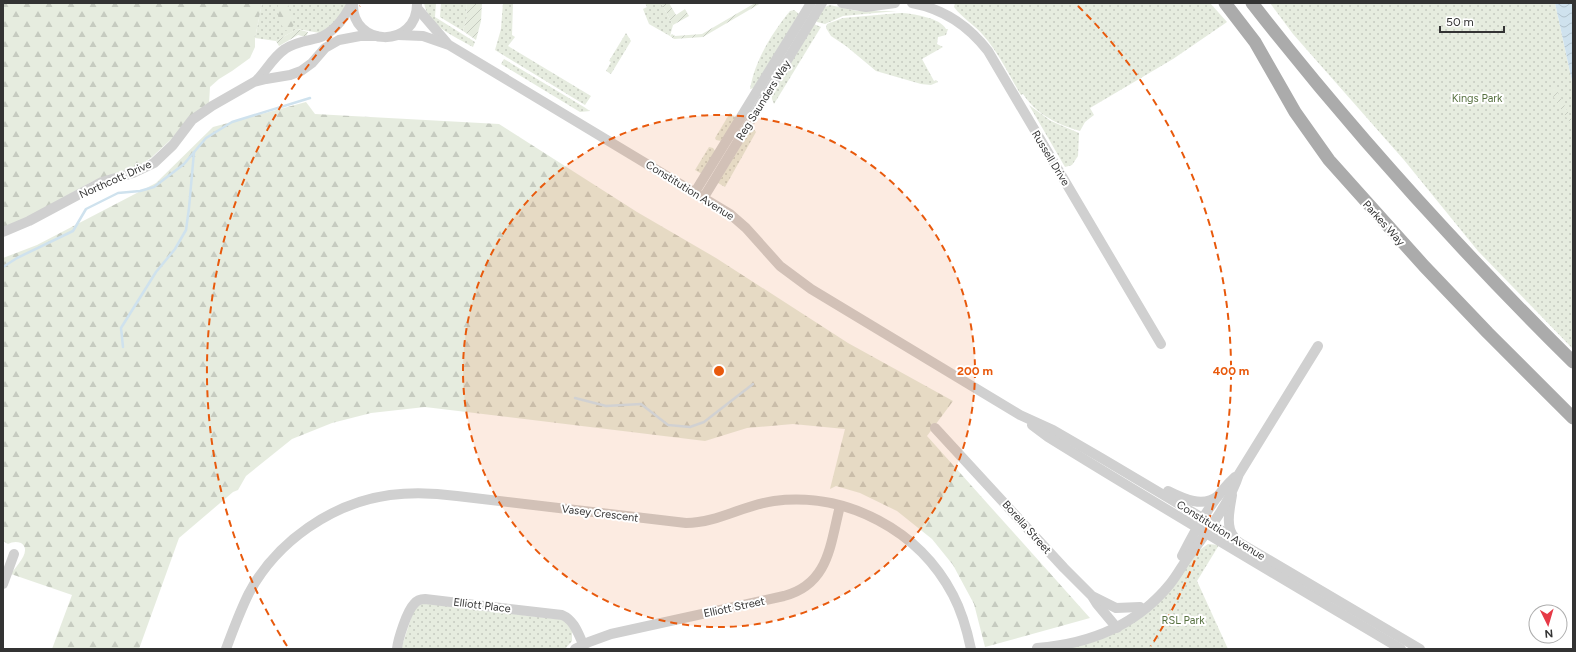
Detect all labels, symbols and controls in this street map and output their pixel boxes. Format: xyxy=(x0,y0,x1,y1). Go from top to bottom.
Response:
scale bar xyxy=(1440,8,1504,34)
text: 50 m xyxy=(1446,15,1474,29)
street label: Reg Saunders Way xyxy=(733,58,793,143)
park label: Kings Park xyxy=(1452,92,1503,105)
street label: Russell Drive xyxy=(1029,128,1072,188)
street label: Northcott Drive xyxy=(77,158,153,201)
street label: Constitution Avenue xyxy=(643,158,736,223)
street label: Parkes Way xyxy=(1360,198,1407,249)
centre of rings xyxy=(712,364,726,378)
text: 200 m xyxy=(957,364,993,378)
text: 400 m xyxy=(1213,364,1249,378)
street label: Borella Street xyxy=(999,498,1054,557)
street label: Constitution Avenue xyxy=(1174,498,1267,563)
street label: Vasey Crescent xyxy=(561,502,639,525)
street label: Elliott Street xyxy=(702,595,766,620)
street label: Elliott Place xyxy=(453,596,511,615)
north arrow xyxy=(1528,604,1568,644)
park label: RSL Park xyxy=(1162,614,1205,627)
text: N xyxy=(1544,627,1554,640)

